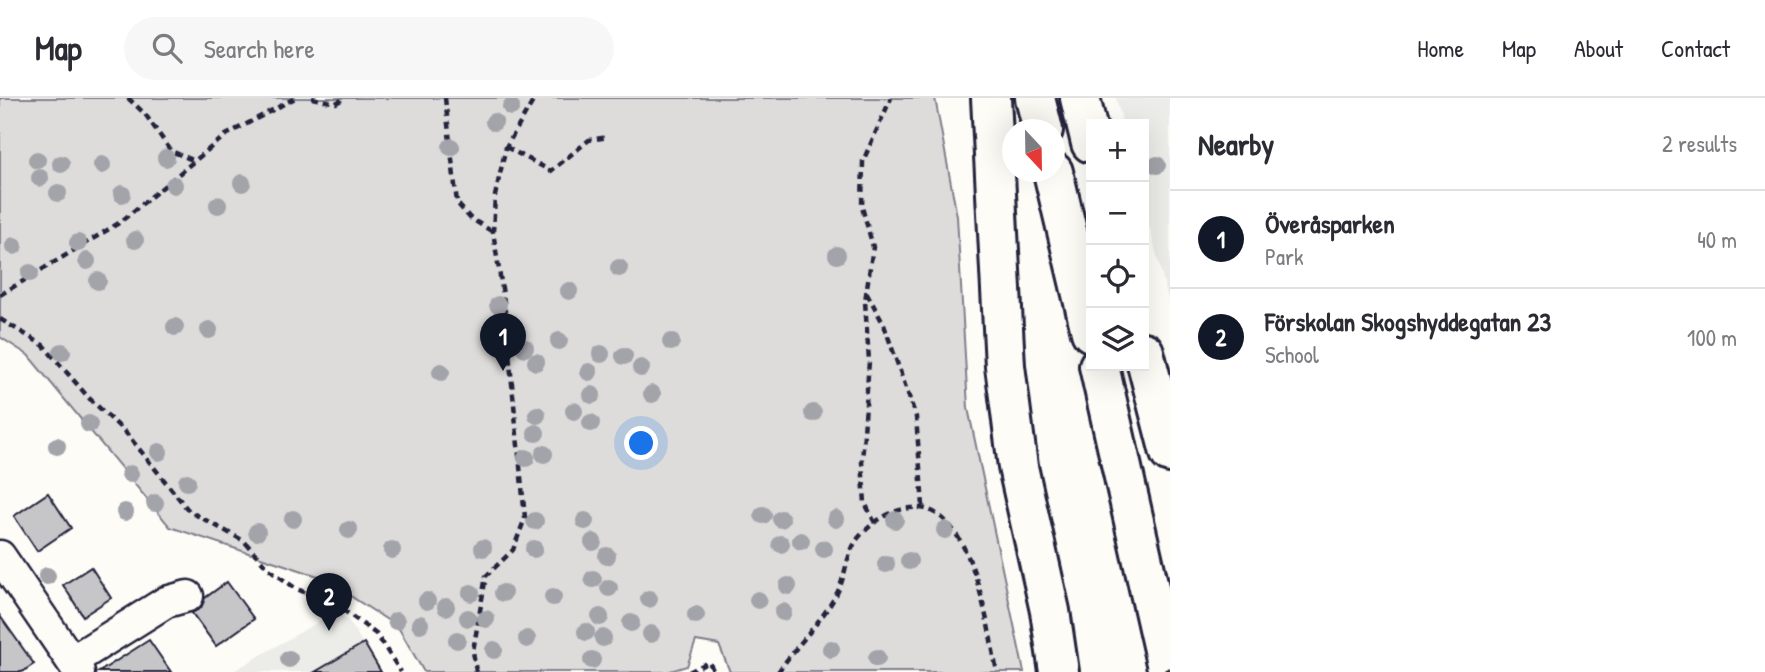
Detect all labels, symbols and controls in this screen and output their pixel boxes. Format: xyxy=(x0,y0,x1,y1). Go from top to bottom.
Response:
search box xyxy=(124,17,614,80)
text: Map xyxy=(35,26,82,70)
icon: search xyxy=(148,29,186,67)
text: Search here xyxy=(204,31,315,66)
text: Home xyxy=(1417,32,1464,64)
text: Map xyxy=(1502,32,1536,64)
text: About xyxy=(1574,32,1623,64)
text: Contact xyxy=(1661,32,1730,64)
north arrow xyxy=(1002,119,1065,182)
map controls xyxy=(1086,119,1149,371)
button: + xyxy=(1086,119,1149,182)
text: Nearby xyxy=(1198,124,1274,164)
text: 2 results xyxy=(1662,128,1737,159)
button: − xyxy=(1086,182,1149,245)
text: Överåsparken xyxy=(1265,206,1395,241)
text: 1 xyxy=(1217,224,1225,255)
text: 40 m xyxy=(1697,224,1737,255)
text: Park xyxy=(1265,241,1303,272)
button: locate xyxy=(1086,245,1149,308)
text: Förskolan Skogshyddegatan 23 xyxy=(1265,304,1551,339)
button: layers xyxy=(1086,308,1149,371)
pin: 1 xyxy=(480,313,526,371)
text: 2 xyxy=(1216,322,1226,353)
text: 100 m xyxy=(1687,322,1737,353)
text: School xyxy=(1265,339,1319,370)
your location xyxy=(624,426,658,460)
pin: 2 xyxy=(306,573,352,631)

